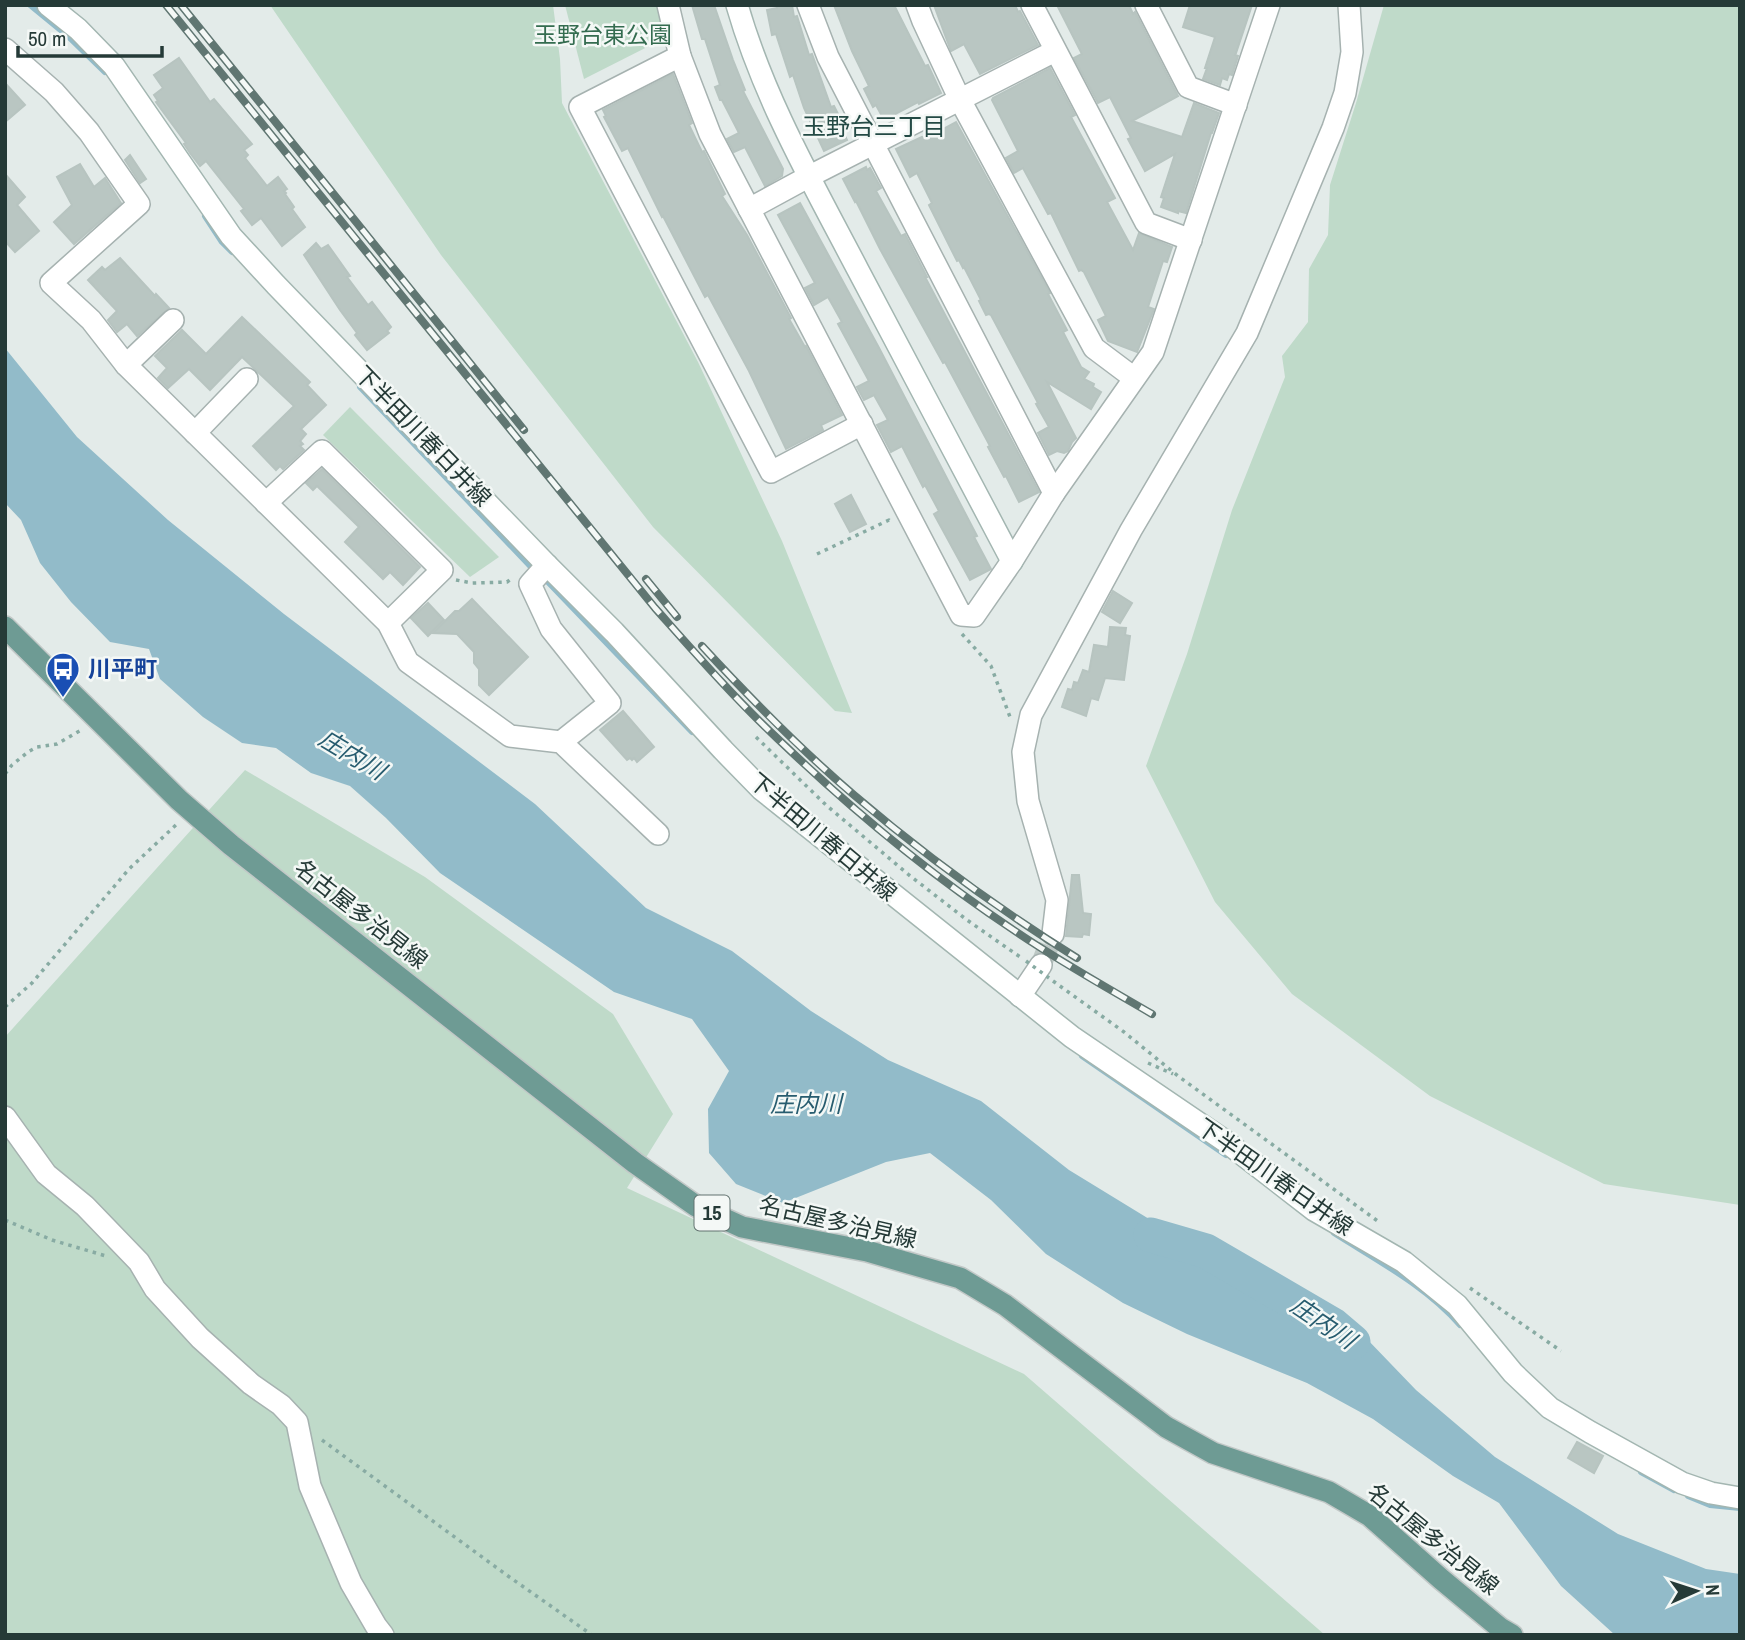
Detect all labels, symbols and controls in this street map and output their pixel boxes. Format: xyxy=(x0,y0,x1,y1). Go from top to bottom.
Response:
scale bar xyxy=(18,14,161,58)
park label: 玉野台東公園 xyxy=(534,19,672,50)
text: 50 m xyxy=(28,24,66,53)
district label: 玉野台三丁目 xyxy=(802,110,946,142)
street label: 下半田川春日井線 xyxy=(348,359,498,513)
bus stop icon: 川平町 xyxy=(44,650,82,699)
place label: 川平町 xyxy=(88,653,157,684)
water label: 庄内川 xyxy=(313,722,394,788)
street label: 下半田川春日井線 xyxy=(743,766,904,908)
street label: 名古屋多治見線 xyxy=(288,852,434,975)
water label: 庄内川 xyxy=(770,1087,845,1119)
street label: 下半田川春日井線 xyxy=(1191,1111,1360,1242)
street label: 名古屋多治見線 xyxy=(756,1188,920,1255)
road number: 15 xyxy=(694,1196,730,1230)
water label: 庄内川 xyxy=(1285,1289,1365,1357)
street label: 名古屋多治見線 xyxy=(1361,1476,1506,1601)
north arrow xyxy=(1661,1556,1731,1626)
text: N xyxy=(1700,1584,1726,1596)

